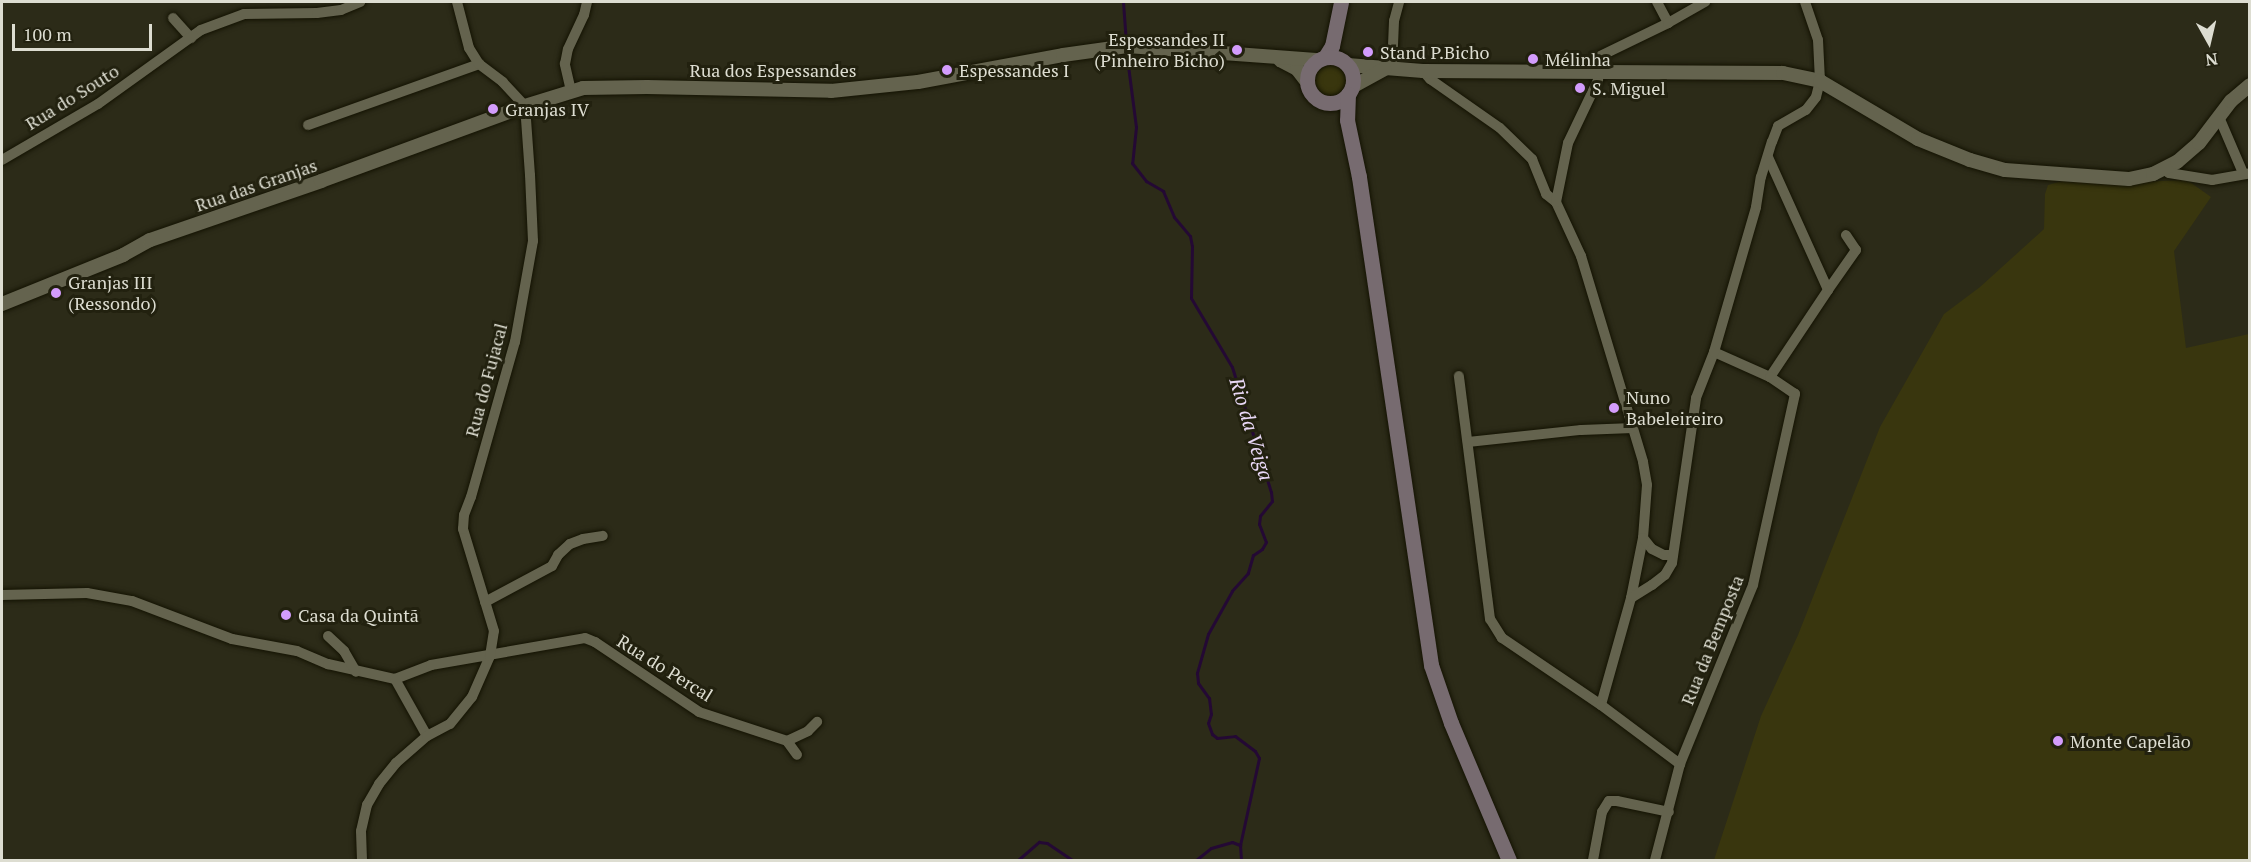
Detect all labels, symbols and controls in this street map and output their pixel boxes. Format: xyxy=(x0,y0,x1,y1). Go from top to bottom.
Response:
scale bar xyxy=(15,12,154,50)
north arrow xyxy=(2179,12,2239,72)
text: 100 m xyxy=(23,22,72,46)
place label: Espessandes II (Pinheiro Bicho) xyxy=(1094,29,1225,72)
place label: Stand P.Bicho xyxy=(1380,41,1489,63)
marker: Espessandes II (Pinheiro Bicho) xyxy=(1230,43,1244,57)
marker: Stand P.Bicho xyxy=(1361,45,1375,59)
place label: Mélinha xyxy=(1545,48,1611,70)
text: N xyxy=(2204,48,2219,72)
marker: Mélinha xyxy=(1526,52,1540,66)
street label: Rua dos Espessandes xyxy=(689,59,857,81)
place label: Espessandes I xyxy=(959,59,1069,81)
street label: Rua do Souto xyxy=(21,60,123,134)
marker: Espessandes I xyxy=(940,63,954,77)
place label: S. Miguel xyxy=(1592,77,1666,99)
marker: S. Miguel xyxy=(1573,81,1587,95)
place label: Granjas IV xyxy=(505,98,589,120)
marker: Granjas IV xyxy=(486,102,500,116)
street label: Rua das Granjas xyxy=(192,154,320,216)
place label: Granjas III (Ressondo) xyxy=(68,272,157,314)
marker: Granjas III (Ressondo) xyxy=(49,286,63,300)
street label: Rua do Fujacal xyxy=(460,321,512,439)
water label: Rio da Veiga xyxy=(1225,374,1279,484)
place label: Nuno Babeleireiro xyxy=(1626,387,1723,430)
marker: Nuno Babeleireiro xyxy=(1607,401,1621,415)
street label: Rua da Bemposta xyxy=(1676,572,1748,708)
place label: Casa da Quintã xyxy=(298,604,419,626)
marker: Casa da Quintã xyxy=(279,608,293,622)
street label: Rua do Percal xyxy=(613,630,717,706)
place label: Monte Capelão xyxy=(2070,730,2191,752)
marker: Monte Capelão xyxy=(2051,734,2065,748)

